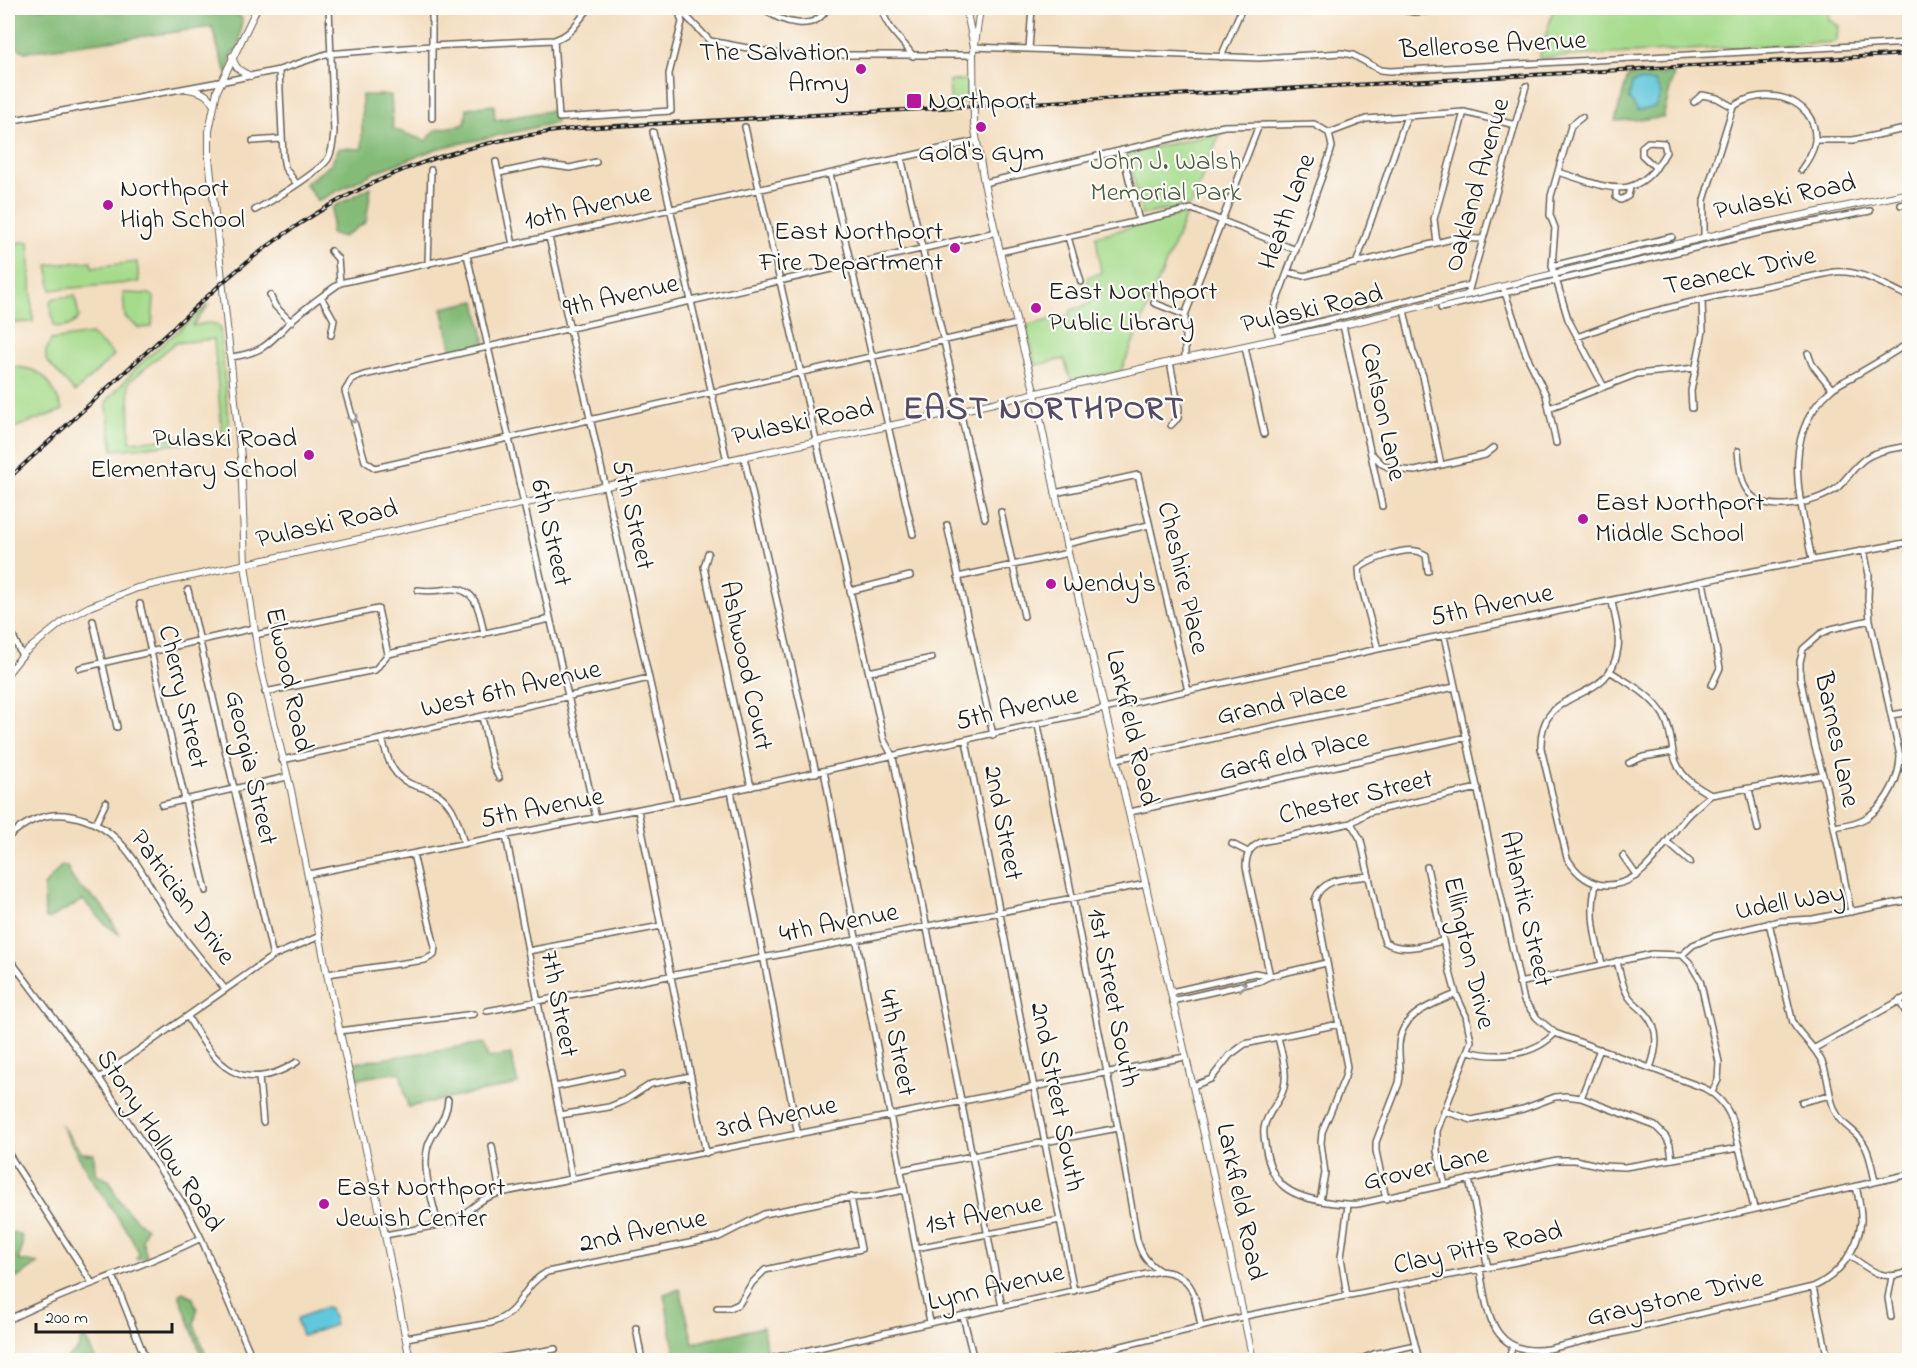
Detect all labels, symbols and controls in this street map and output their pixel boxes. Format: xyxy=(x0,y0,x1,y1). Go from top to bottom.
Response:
street label: Bellerose Avenue xyxy=(1398,22,1588,70)
place label: The Salvation Army xyxy=(699,34,849,104)
marker: The Salvation Army xyxy=(854,62,868,76)
place label: Northport xyxy=(928,82,1037,121)
marker: Northport xyxy=(905,92,923,110)
street label: Oakland Avenue xyxy=(1435,93,1522,277)
marker: Gold's Gym xyxy=(974,120,988,134)
place label: Gold's Gym xyxy=(918,134,1044,173)
park label: John J. Walsh Memorial Park xyxy=(1090,143,1242,213)
street label: Heath Lane xyxy=(1249,148,1327,276)
street label: Pulaski Road xyxy=(1710,164,1860,232)
place label: Northport High School xyxy=(120,170,245,240)
street label: 10th Avenue xyxy=(520,174,656,242)
marker: Northport High School xyxy=(101,198,115,212)
place label: East Northport Fire Department xyxy=(758,213,943,283)
street label: Teaneck Drive xyxy=(1660,237,1820,307)
marker: East Northport Fire Department xyxy=(948,241,962,255)
street label: 9th Avenue xyxy=(559,265,684,329)
place label: East Northport Public Library xyxy=(1048,273,1217,343)
street label: Pulaski Road xyxy=(1237,275,1387,345)
marker: East Northport Public Library xyxy=(1029,301,1043,315)
street label: Carlson Lane xyxy=(1348,339,1416,485)
district label: EAST NORTHPORT xyxy=(903,386,1185,434)
street label: Pulaski Road xyxy=(728,389,878,457)
one-way arrow xyxy=(346,414,358,424)
place label: Pulaski Road Elementary School xyxy=(90,420,297,490)
marker: Pulaski Road Elementary School xyxy=(302,448,316,462)
street label: 5th Street xyxy=(600,456,664,574)
street label: 6th Street xyxy=(519,476,581,590)
place label: East Northport Middle School xyxy=(1595,484,1764,554)
street label: Pulaski Road xyxy=(252,490,402,560)
street label: Cheshire Place xyxy=(1145,498,1219,659)
marker: East Northport Middle School xyxy=(1576,512,1590,526)
place label: Wendy's xyxy=(1063,565,1156,604)
street label: 5th Avenue xyxy=(1427,574,1558,638)
marker: Wendy's xyxy=(1044,577,1058,591)
street label: Ashwood Court xyxy=(708,578,782,754)
street label: Elwood Road xyxy=(254,604,322,756)
street label: Cherry Street xyxy=(147,621,217,773)
street label: Larkfield Road xyxy=(1094,646,1168,810)
street label: West 6th Avenue xyxy=(417,650,606,730)
street label: Barnes Lane xyxy=(1802,668,1870,812)
street label: Grand Place xyxy=(1213,671,1352,737)
street label: 5th Avenue xyxy=(952,676,1083,742)
street label: Georgia Street xyxy=(213,687,287,849)
street label: Garfield Place xyxy=(1215,720,1374,792)
street label: Chester Street xyxy=(1275,760,1437,836)
street label: 2nd Street xyxy=(972,762,1032,884)
street label: 5th Avenue xyxy=(477,778,608,840)
street label: Patrician Drive xyxy=(120,822,245,974)
street label: Atlantic Street xyxy=(1488,827,1562,991)
street label: Ellington Drive xyxy=(1432,873,1505,1034)
street label: Udell Way xyxy=(1732,874,1848,932)
street label: 4th Avenue xyxy=(776,893,903,955)
street label: 1st Street South xyxy=(1076,905,1148,1091)
street label: 7th Street xyxy=(529,947,587,1061)
one-way arrow xyxy=(1237,980,1247,993)
street label: 4th Street xyxy=(867,986,925,1100)
street label: 2nd Street South xyxy=(1019,999,1093,1195)
street label: Stony Hollow Road xyxy=(85,1042,233,1240)
street label: 3rd Avenue xyxy=(713,1086,842,1150)
street label: Larkfield Road xyxy=(1204,1120,1276,1284)
street label: Grover Lane xyxy=(1359,1135,1494,1202)
place label: East Northport Jewish Center xyxy=(336,1169,505,1239)
street label: 1st Avenue xyxy=(922,1184,1047,1245)
marker: East Northport Jewish Center xyxy=(317,1197,331,1211)
street label: 2nd Avenue xyxy=(576,1199,711,1265)
street label: Clay Pitts Road xyxy=(1390,1212,1566,1286)
street label: Lynn Avenue xyxy=(924,1253,1069,1323)
street label: Graystone Drive xyxy=(1583,1260,1768,1338)
scale bar xyxy=(36,1296,172,1334)
text: 200 m xyxy=(45,1306,88,1332)

